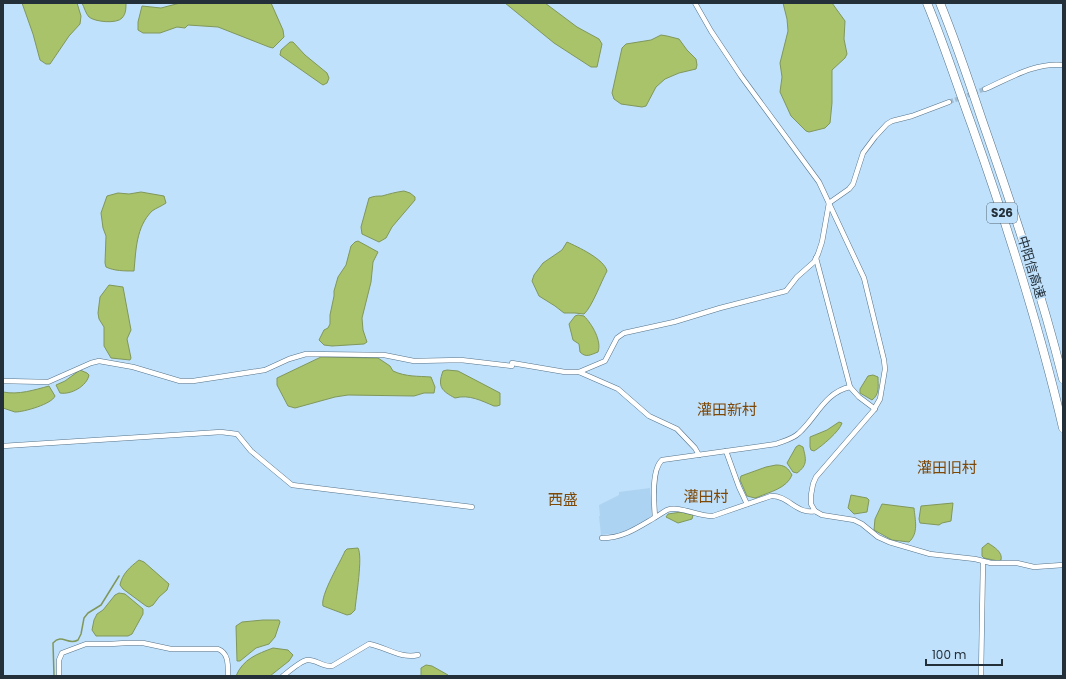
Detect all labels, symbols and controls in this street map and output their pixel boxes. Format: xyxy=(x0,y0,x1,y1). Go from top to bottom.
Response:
road number: S26 xyxy=(987,203,1017,223)
street label: 中阳信高速 xyxy=(1013,233,1050,301)
district label: 灌田新村 xyxy=(697,399,757,420)
district label: 灌田旧村 xyxy=(917,457,977,478)
district label: 灌田村 xyxy=(683,486,729,507)
district label: 西盛 xyxy=(548,489,578,510)
scale bar xyxy=(926,641,1002,667)
text: 100 m xyxy=(932,646,966,663)

